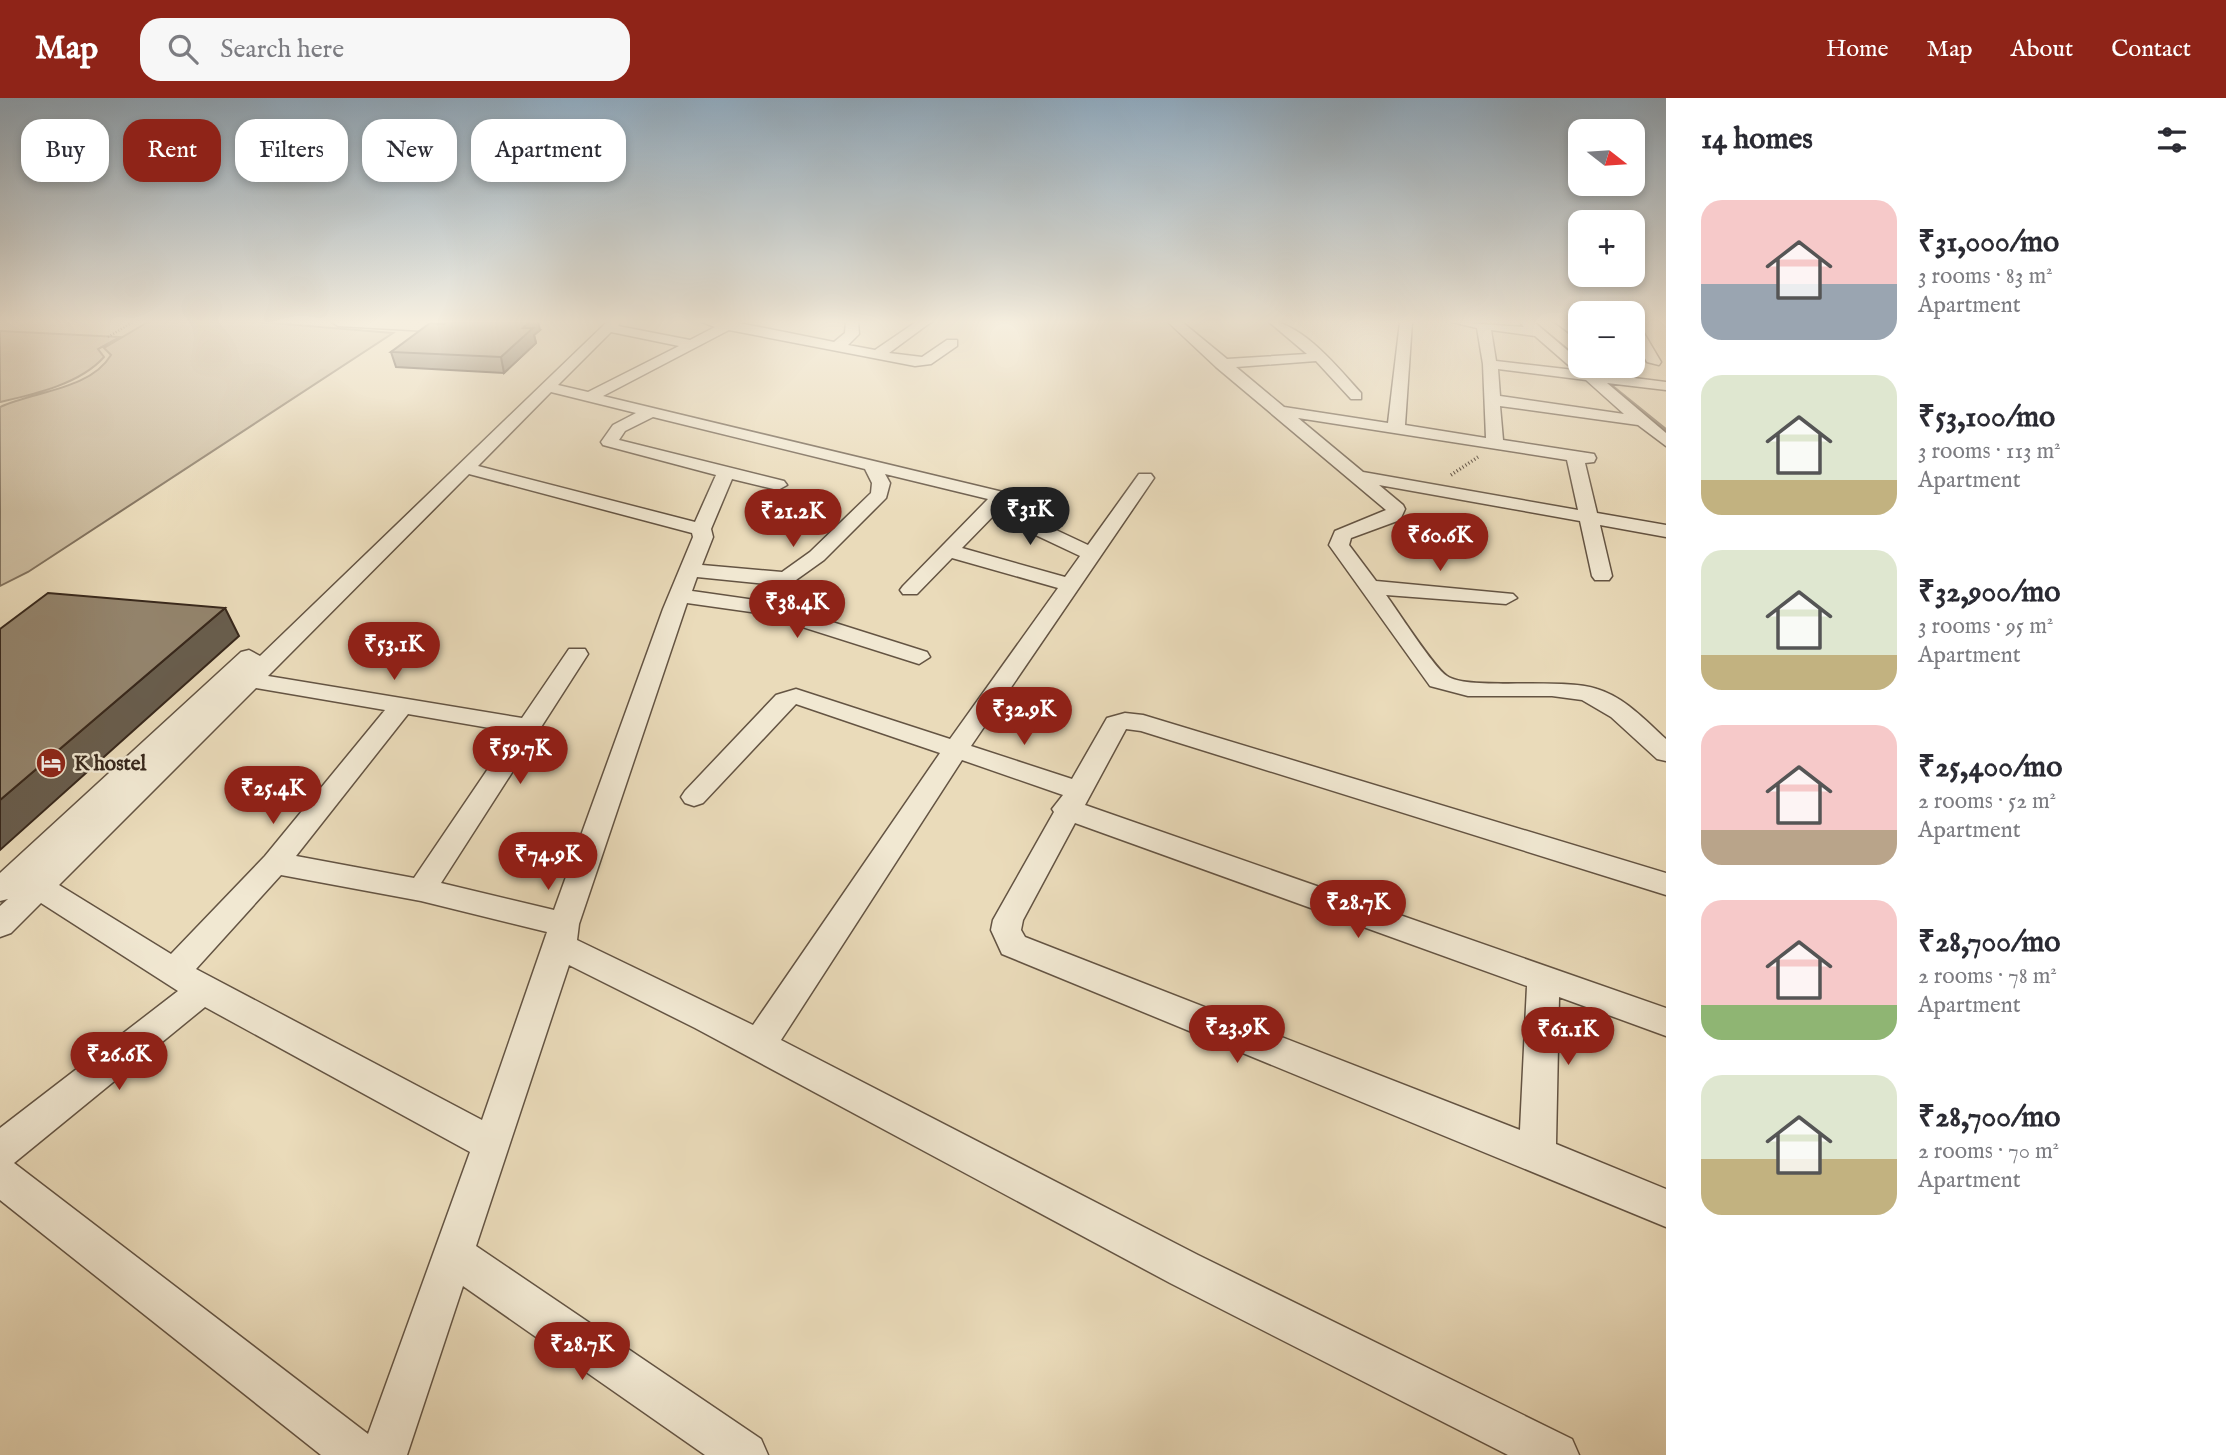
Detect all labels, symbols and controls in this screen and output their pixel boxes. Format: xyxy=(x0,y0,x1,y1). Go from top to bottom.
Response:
search box xyxy=(140,18,630,81)
text: Map xyxy=(35,28,98,70)
icon: search xyxy=(164,30,202,68)
text: Search here xyxy=(220,33,344,66)
text: Home xyxy=(1826,34,1889,65)
text: Map xyxy=(1927,34,1973,65)
text: About xyxy=(2011,34,2073,65)
text: Contact xyxy=(2111,34,2191,65)
chip: Buy xyxy=(21,119,109,182)
chip: Rent xyxy=(123,119,221,182)
chip: Filters xyxy=(235,119,348,182)
chip: New xyxy=(362,119,457,182)
chip: Apartment xyxy=(471,119,626,182)
north arrow xyxy=(1568,119,1645,196)
map controls xyxy=(1568,119,1645,378)
text: 14 homes xyxy=(1701,121,1813,159)
icon: filters xyxy=(2153,121,2191,159)
button: + xyxy=(1568,210,1645,287)
text: ₹31,000/mo xyxy=(1918,224,2059,262)
icon: home xyxy=(1757,228,1841,312)
text: 3 rooms · 83 m² xyxy=(1918,262,2053,291)
text: Apartment xyxy=(1918,291,2021,320)
button: − xyxy=(1568,301,1645,378)
text: ₹53,100/mo xyxy=(1918,399,2055,437)
icon: home xyxy=(1757,403,1841,487)
text: 3 rooms · 113 m² xyxy=(1918,437,2061,466)
text: Apartment xyxy=(1918,466,2021,495)
pin: ₹31K xyxy=(989,488,1071,547)
pin: ₹21.2K xyxy=(736,490,850,549)
text: ₹31K xyxy=(1007,495,1053,524)
text: ₹21.2K xyxy=(761,497,825,526)
pin: ₹60.6K xyxy=(1383,514,1497,573)
text: ₹60.6K xyxy=(1407,521,1473,550)
text: ₹32,900/mo xyxy=(1918,574,2060,612)
icon: home xyxy=(1757,578,1841,662)
pin: ₹38.4K xyxy=(740,580,854,640)
text: ₹38.4K xyxy=(765,588,829,617)
text: 3 rooms · 95 m² xyxy=(1918,612,2053,641)
pin: ₹53.1K xyxy=(337,622,451,682)
text: ₹53.1K xyxy=(364,630,424,659)
text: Apartment xyxy=(1918,641,2021,670)
pin: ₹32.9K xyxy=(967,688,1081,747)
text: ₹32.9K xyxy=(992,695,1056,724)
pin: ₹59.7K xyxy=(463,726,577,786)
text: ₹59.7K xyxy=(489,734,551,763)
hotel icon: K hostel xyxy=(34,746,68,780)
text: ₹25,400/mo xyxy=(1918,749,2062,787)
place label: K hostel xyxy=(74,751,147,778)
icon: home xyxy=(1757,753,1841,837)
pin: ₹25.4K xyxy=(216,766,330,826)
text: ₹25.4K xyxy=(240,774,306,803)
text: 2 rooms · 52 m² xyxy=(1918,787,2056,816)
text: Apartment xyxy=(1918,816,2021,845)
pin: ₹74.9K xyxy=(491,832,605,892)
text: ₹74.9K xyxy=(514,840,582,869)
pin: ₹28.7K xyxy=(1301,880,1415,940)
text: ₹28.7K xyxy=(1326,888,1390,917)
text: ₹28,700/mo xyxy=(1918,924,2060,962)
icon: home xyxy=(1757,928,1841,1012)
text: 2 rooms · 78 m² xyxy=(1918,962,2057,991)
text: Apartment xyxy=(1918,991,2021,1020)
pin: ₹23.9K xyxy=(1180,1006,1294,1065)
pin: ₹61.1K xyxy=(1511,1007,1625,1067)
text: ₹23.9K xyxy=(1205,1013,1269,1042)
text: ₹61.1K xyxy=(1537,1015,1599,1044)
pin: ₹26.6K xyxy=(62,1032,176,1092)
text: ₹26.6K xyxy=(87,1040,151,1069)
text: ₹28,700/mo xyxy=(1918,1099,2060,1137)
icon: home xyxy=(1757,1103,1841,1187)
text: 2 rooms · 70 m² xyxy=(1918,1137,2059,1166)
text: Apartment xyxy=(1918,1166,2021,1195)
pin: ₹28.7K xyxy=(525,1322,639,1382)
text: ₹28.7K xyxy=(550,1330,614,1359)

